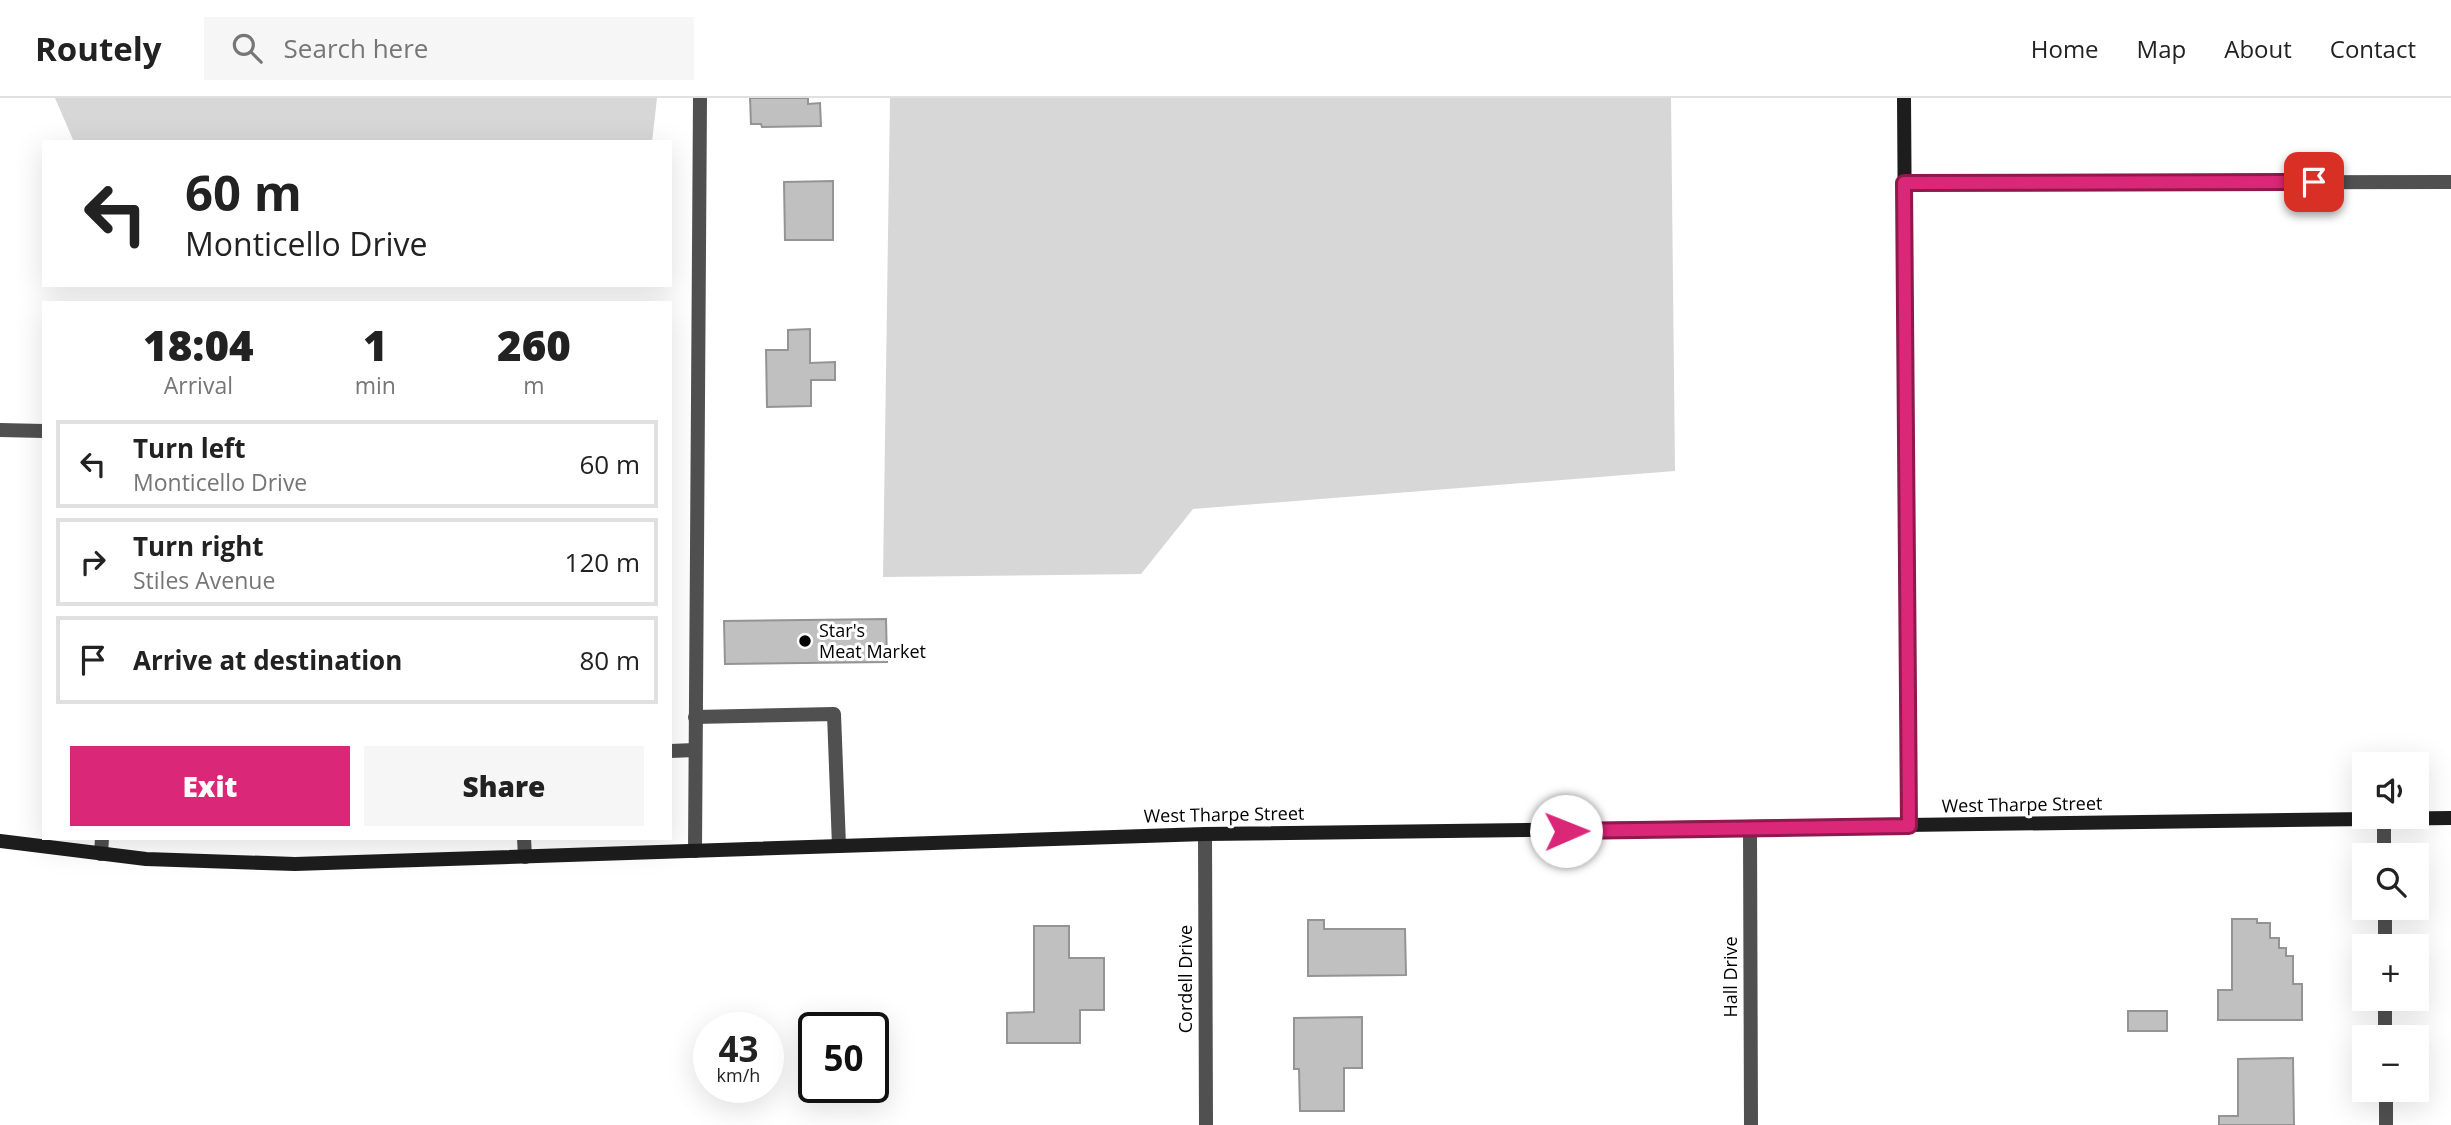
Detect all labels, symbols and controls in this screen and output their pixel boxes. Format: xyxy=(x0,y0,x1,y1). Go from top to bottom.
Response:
search box xyxy=(204,17,694,80)
text: Routely xyxy=(35,26,162,71)
icon: search xyxy=(228,29,266,67)
text: Search here xyxy=(284,30,428,66)
text: Home xyxy=(2031,32,2099,65)
text: Map xyxy=(2137,32,2186,65)
text: About xyxy=(2224,32,2292,65)
text: Contact xyxy=(2330,32,2416,65)
pin xyxy=(2284,152,2344,212)
text: 60 m xyxy=(185,159,302,225)
icon: arrive xyxy=(2295,163,2333,201)
icon: left xyxy=(70,168,161,259)
text: Monticello Drive xyxy=(185,222,427,265)
text: 18:04 xyxy=(143,316,254,373)
text: 1 xyxy=(363,316,388,373)
text: 260 xyxy=(497,316,571,373)
text: Arrival xyxy=(164,369,233,401)
text: min xyxy=(355,369,396,401)
text: m xyxy=(523,369,545,401)
text: Turn left xyxy=(133,430,245,466)
icon: left xyxy=(74,445,112,483)
text: 60 m xyxy=(579,446,640,482)
text: Monticello Drive xyxy=(133,466,307,498)
text: Turn right xyxy=(133,528,264,564)
icon: right xyxy=(74,543,112,581)
text: 120 m xyxy=(565,544,640,580)
text: Stiles Avenue xyxy=(133,564,275,596)
place label: Star's Meat Market xyxy=(819,618,926,663)
marker: Star's Meat Market xyxy=(797,633,813,649)
icon: arrive xyxy=(74,641,112,679)
text: Arrive at destination xyxy=(133,642,402,678)
text: 80 m xyxy=(579,642,640,678)
button: Exit xyxy=(70,746,350,826)
button: Share xyxy=(364,746,644,826)
map controls xyxy=(2352,752,2429,1102)
button: sound xyxy=(2352,752,2429,829)
street label: West Tharpe Street xyxy=(1941,791,2103,817)
position arrow xyxy=(1529,794,1603,868)
street label: West Tharpe Street xyxy=(1143,801,1305,827)
button: search xyxy=(2352,843,2429,920)
street label: Cordell Drive xyxy=(1173,925,1197,1033)
button: + xyxy=(2352,934,2429,1011)
street label: Hall Drive xyxy=(1718,936,1742,1018)
speed limit sign: 50 xyxy=(798,1012,889,1103)
text: 43 xyxy=(718,1025,759,1072)
button: − xyxy=(2352,1025,2429,1102)
text: km/h xyxy=(717,1063,760,1087)

